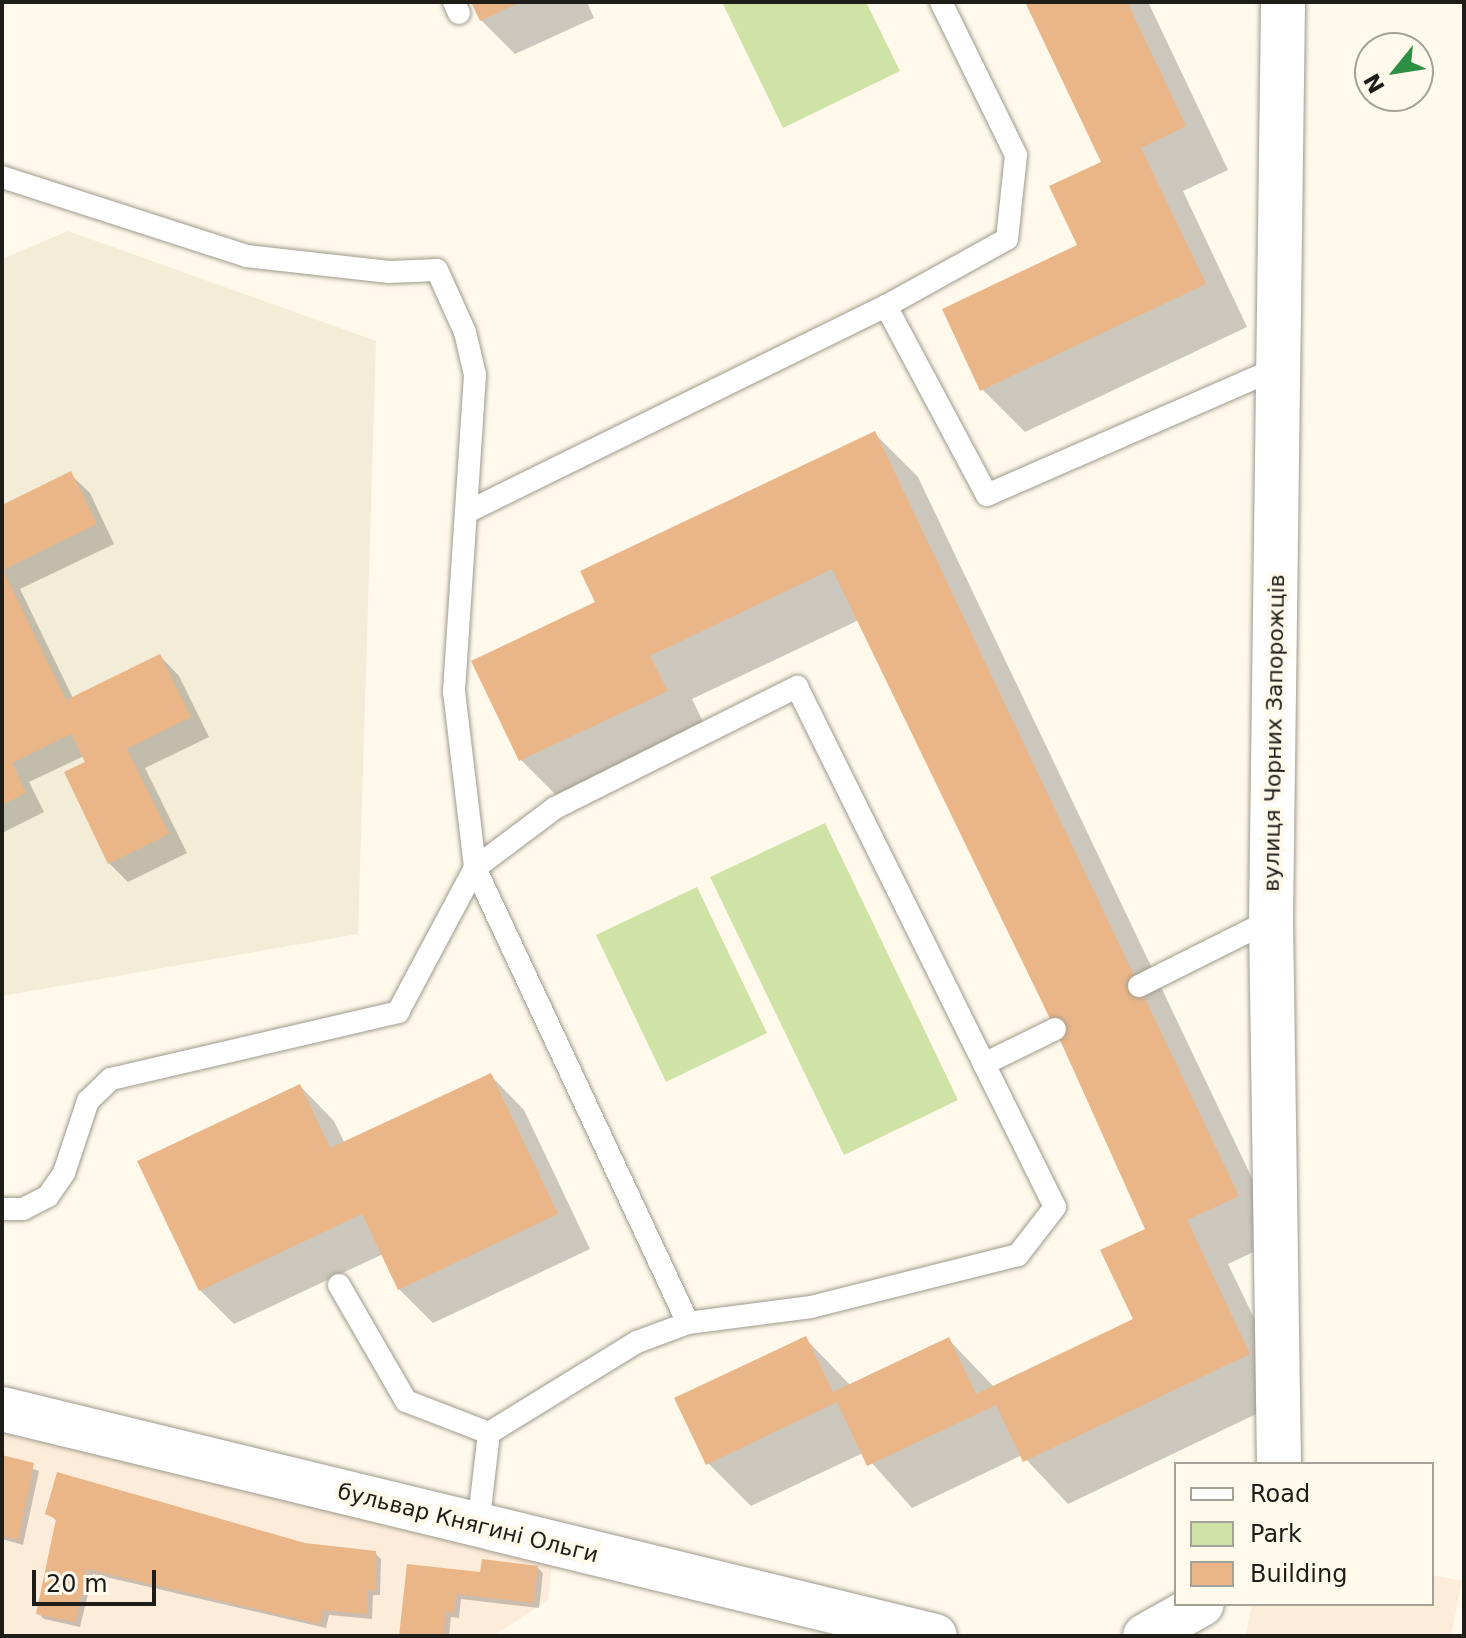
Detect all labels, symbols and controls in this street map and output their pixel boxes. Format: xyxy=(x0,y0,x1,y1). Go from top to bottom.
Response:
north arrow xyxy=(1354,32,1434,112)
text: N xyxy=(1359,69,1390,97)
street label: вулиця Чорних Запорожців xyxy=(1258,574,1290,892)
legend xyxy=(1174,1462,1434,1606)
street label: бульвар Княгині Ольги xyxy=(335,1478,601,1568)
text: Road xyxy=(1250,1480,1310,1508)
text: Park xyxy=(1250,1520,1302,1548)
scale bar xyxy=(36,1554,160,1604)
text: Building xyxy=(1250,1560,1347,1588)
text: 20 m xyxy=(46,1570,108,1598)

